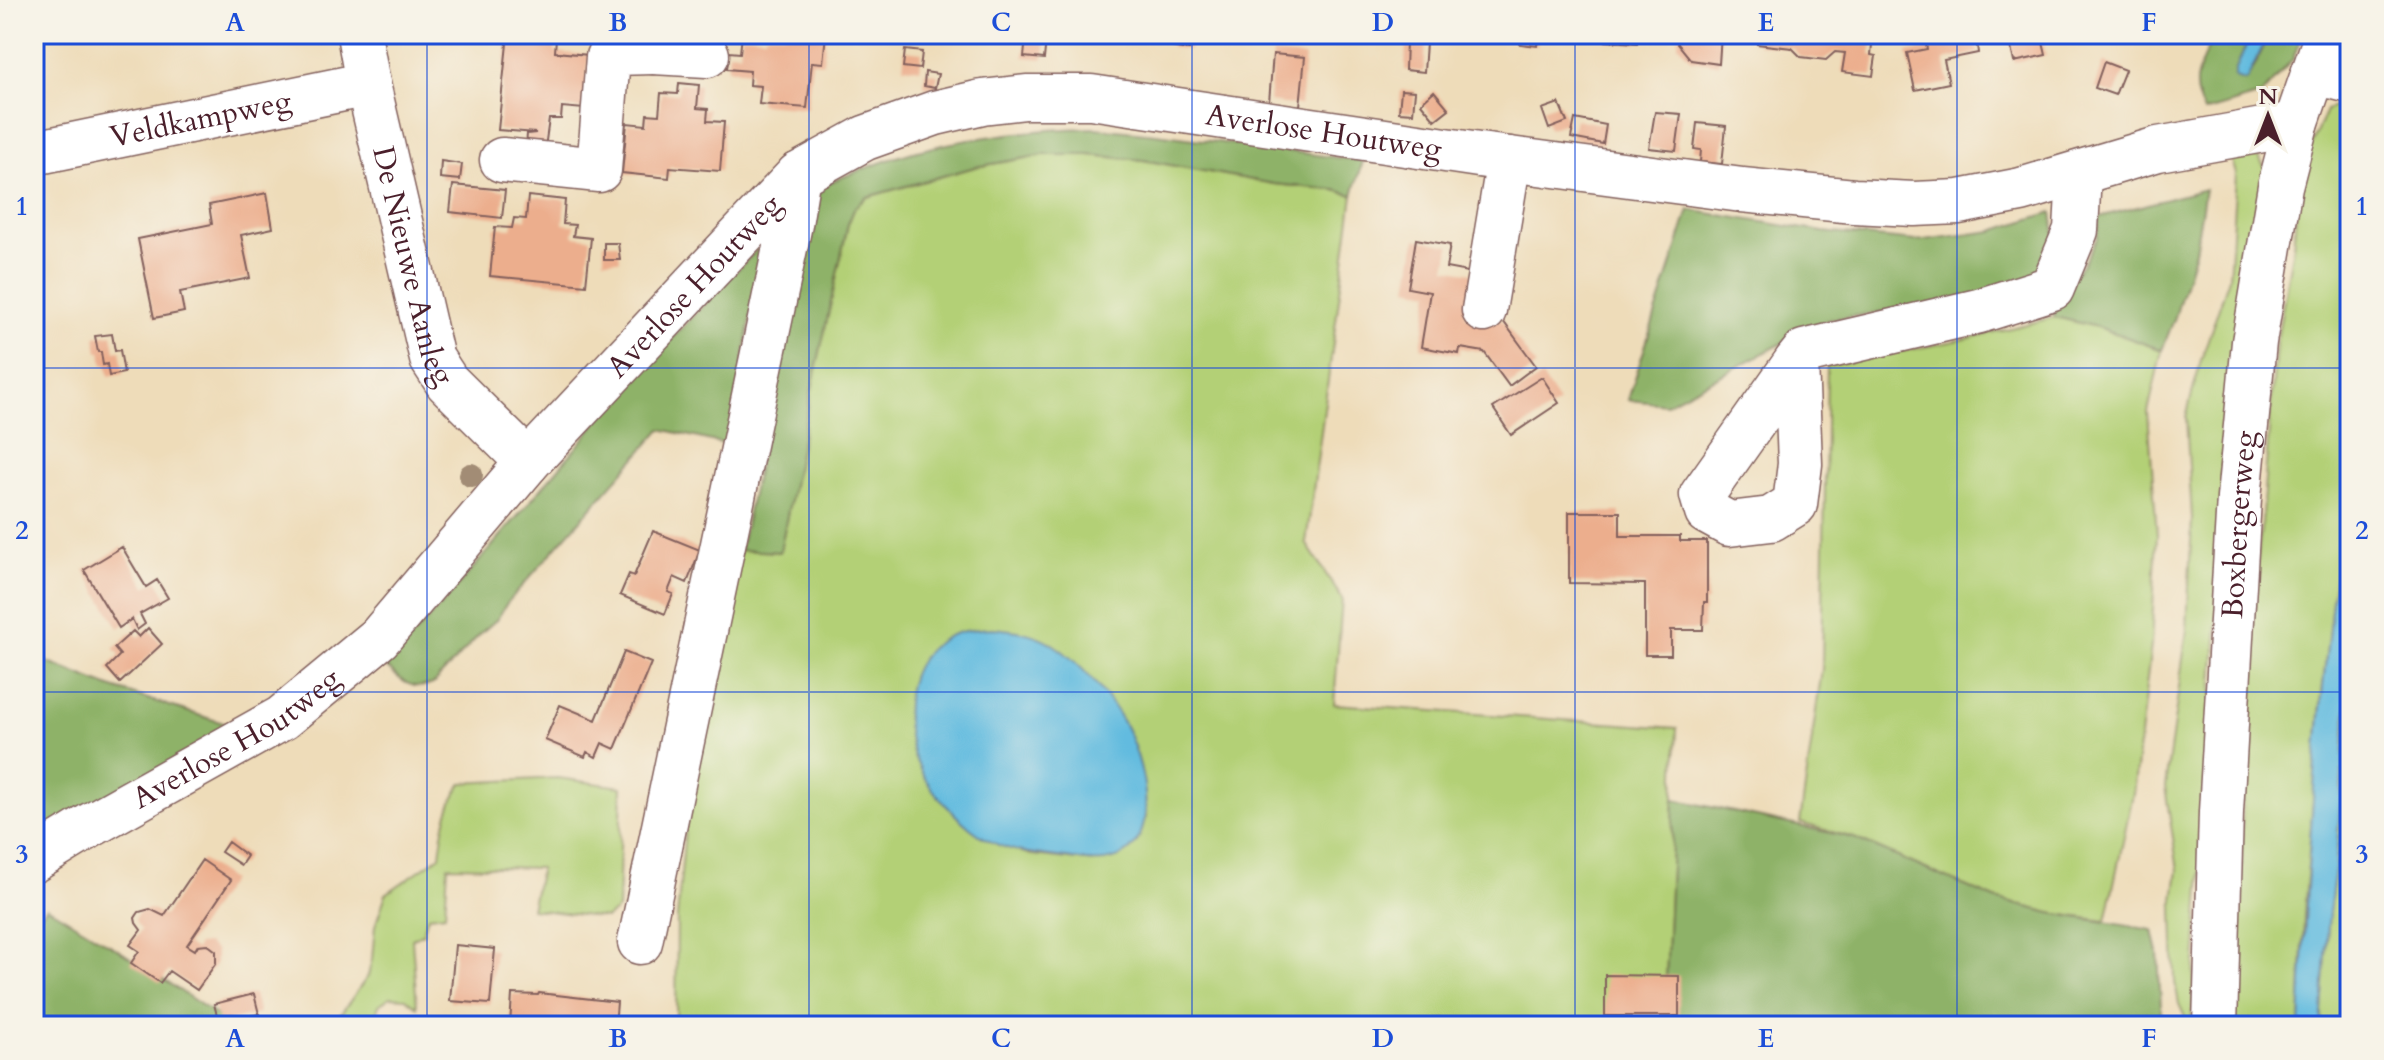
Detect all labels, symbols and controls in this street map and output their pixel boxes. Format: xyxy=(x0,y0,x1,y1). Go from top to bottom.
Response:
text: A xyxy=(225,5,245,40)
text: B xyxy=(609,5,627,40)
text: C xyxy=(991,5,1011,40)
text: D xyxy=(1372,5,1394,40)
text: E xyxy=(1758,5,1774,40)
text: F xyxy=(2141,5,2157,40)
north arrow xyxy=(2228,76,2308,156)
street label: Veldkampweg xyxy=(106,80,295,157)
text: N xyxy=(2258,82,2278,112)
street label: Averlose Houtweg xyxy=(1203,94,1445,170)
street label: De Nieuwe Aanleg xyxy=(363,142,464,393)
street label: Averlose Houtweg xyxy=(597,185,790,387)
text: 1 xyxy=(15,189,29,224)
text: 1 xyxy=(2355,189,2369,224)
street label: Boxbergerweg xyxy=(2212,429,2266,620)
text: 2 xyxy=(15,513,29,548)
text: 2 xyxy=(2355,513,2369,548)
street label: Averlose Houtweg xyxy=(124,658,349,819)
text: 3 xyxy=(15,837,29,872)
text: 3 xyxy=(2355,837,2369,872)
text: A xyxy=(225,1021,245,1056)
text: B xyxy=(609,1021,627,1056)
text: C xyxy=(991,1021,1011,1056)
text: D xyxy=(1372,1021,1394,1056)
text: E xyxy=(1758,1021,1774,1056)
text: F xyxy=(2141,1021,2157,1056)

